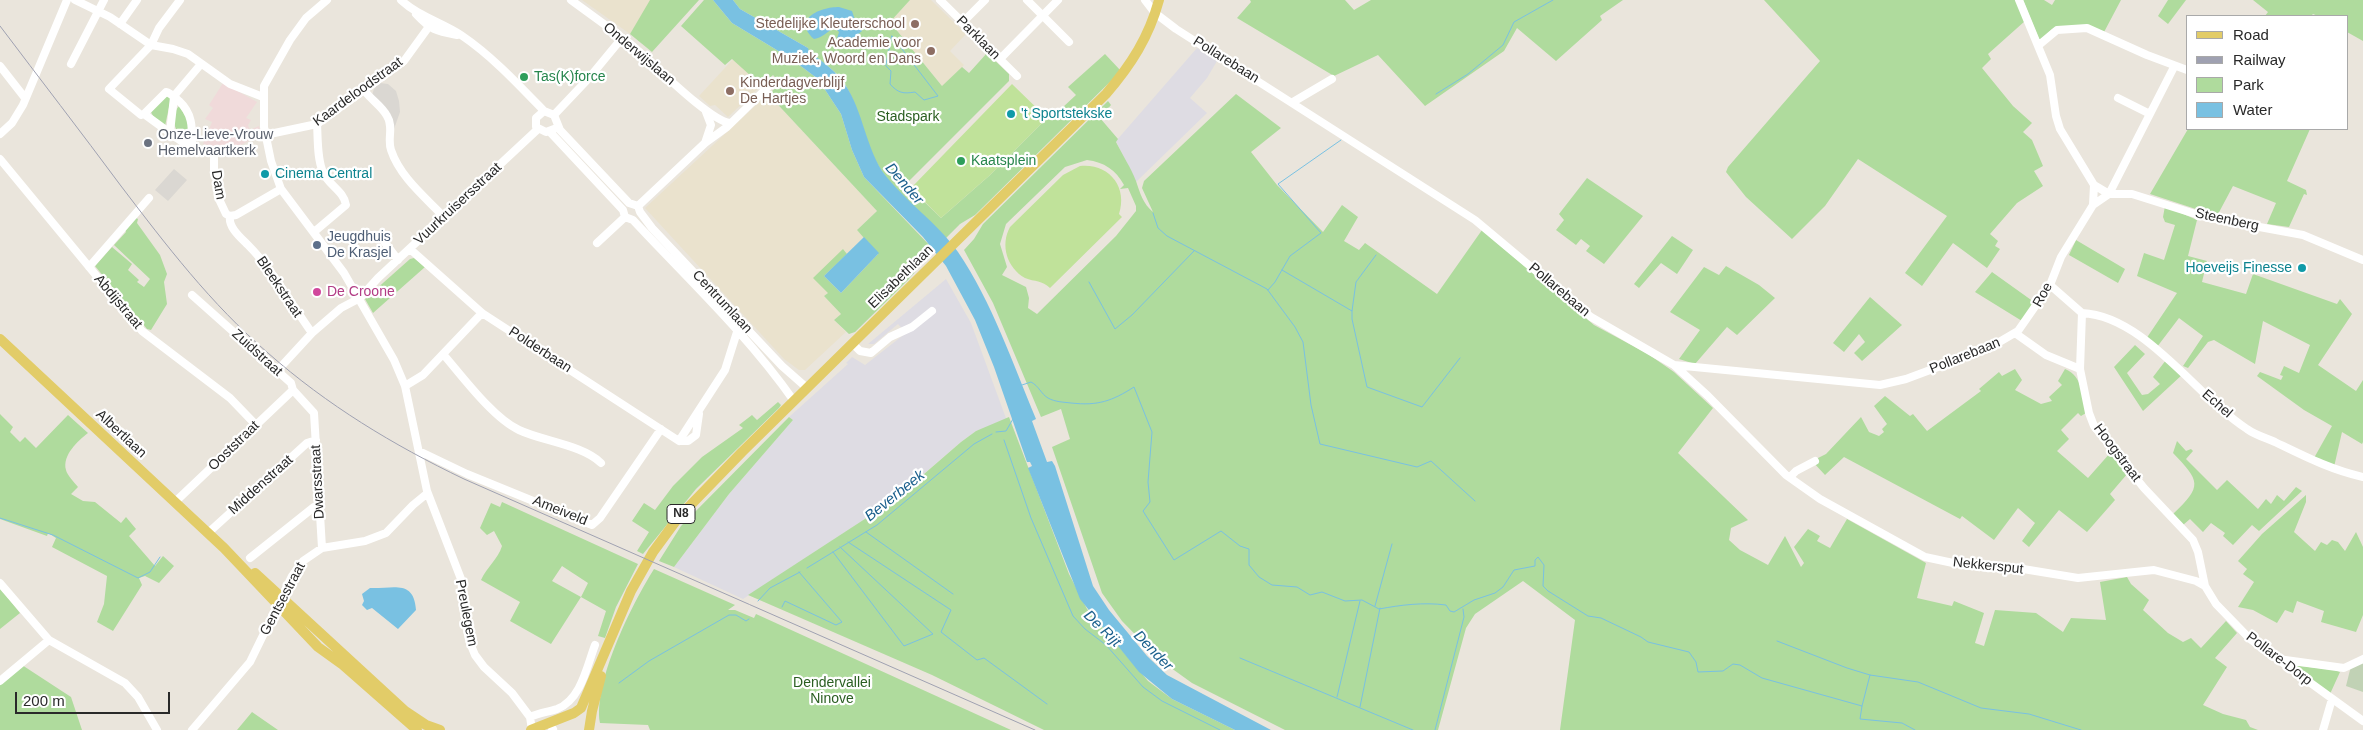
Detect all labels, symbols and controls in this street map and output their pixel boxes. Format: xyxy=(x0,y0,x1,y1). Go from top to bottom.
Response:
street label: Parklaan xyxy=(953,13,1003,63)
legend xyxy=(2186,15,2348,130)
place label: Stedelijke Kleuterschool xyxy=(756,16,905,32)
marker: Stedelijke Kleuterschool xyxy=(909,18,921,30)
street label: Onderwijslaan xyxy=(600,19,678,89)
text: Road xyxy=(2233,26,2269,43)
street label: Pollarebaan xyxy=(1190,33,1262,87)
place label: Academie voor Muziek, Woord en Dans xyxy=(772,35,921,68)
marker: Academie voor Muziek, Woord en Dans xyxy=(925,45,937,57)
text: Railway xyxy=(2233,51,2286,68)
street label: Kaardeloodstraat xyxy=(310,54,406,130)
place label: Tas(K)force xyxy=(534,69,606,85)
marker: Tas(K)force xyxy=(518,71,530,83)
place label: Kinderdagverblijf De Hartjes xyxy=(740,75,844,108)
text: Park xyxy=(2233,76,2264,93)
marker: Kinderdagverblijf De Hartjes xyxy=(724,85,736,97)
text: Water xyxy=(2233,101,2272,118)
place label: 't Sportstekske xyxy=(1021,106,1112,122)
marker: 't Sportstekske xyxy=(1005,108,1017,120)
park label: Stadspark xyxy=(876,109,940,125)
place label: Onze-Lieve-Vrouw Hemelvaartkerk xyxy=(158,127,273,160)
marker: Onze-Lieve-Vrouw Hemelvaartkerk xyxy=(142,137,154,149)
place label: Kaatsplein xyxy=(971,153,1036,169)
marker: Kaatsplein xyxy=(955,155,967,167)
street label: Vuurkruisersstraat xyxy=(411,159,505,249)
water label: Dender xyxy=(881,160,927,208)
place label: Cinema Central xyxy=(275,166,372,182)
marker: Cinema Central xyxy=(259,168,271,180)
street label: Dam xyxy=(207,169,229,201)
street label: Steenberg xyxy=(2194,205,2260,235)
place label: Jeugdhuis De Krasjel xyxy=(327,229,392,262)
marker: Jeugdhuis De Krasjel xyxy=(311,239,323,251)
street label: Elisabethlaan xyxy=(865,242,937,312)
street label: Bleekstraat xyxy=(252,253,306,321)
street label: Pollarebaan xyxy=(1525,260,1593,320)
place label: Hoeveijs Finesse xyxy=(2185,260,2292,276)
marker: Hoeveijs Finesse xyxy=(2296,262,2308,274)
street label: Centrumlaan xyxy=(689,267,755,337)
street label: Abdijstraat xyxy=(90,271,146,333)
street label: Roe xyxy=(2029,280,2057,310)
place label: De Croone xyxy=(327,284,395,300)
marker: De Croone xyxy=(311,286,323,298)
street label: Polderbaan xyxy=(505,323,575,377)
street label: Zuidstraat xyxy=(228,326,286,380)
street label: Pollarebaan xyxy=(1927,334,2003,378)
street label: Echel xyxy=(2198,386,2236,422)
street label: Albertlaan xyxy=(92,406,150,462)
street label: Ooststraat xyxy=(205,418,263,474)
street label: Hoogstraat xyxy=(2090,421,2144,485)
street label: Dwarsstraat xyxy=(308,444,328,520)
street label: Middenstraat xyxy=(225,452,297,518)
water label: Beverbeek xyxy=(861,466,929,526)
street label: Ameiveld xyxy=(530,492,590,530)
road number: N8 xyxy=(667,504,695,524)
street label: Nekkersput xyxy=(1952,554,2024,578)
street label: Gentsestraat xyxy=(257,560,309,638)
street label: Preulegem xyxy=(451,578,481,648)
water label: De Rijt xyxy=(1080,607,1124,651)
water label: Dender xyxy=(1129,627,1177,675)
street label: Pollare-Dorp xyxy=(2243,629,2315,689)
park label: Dendervallei Ninove xyxy=(793,675,871,708)
scale bar xyxy=(18,682,172,714)
text: 200 m xyxy=(23,692,65,709)

